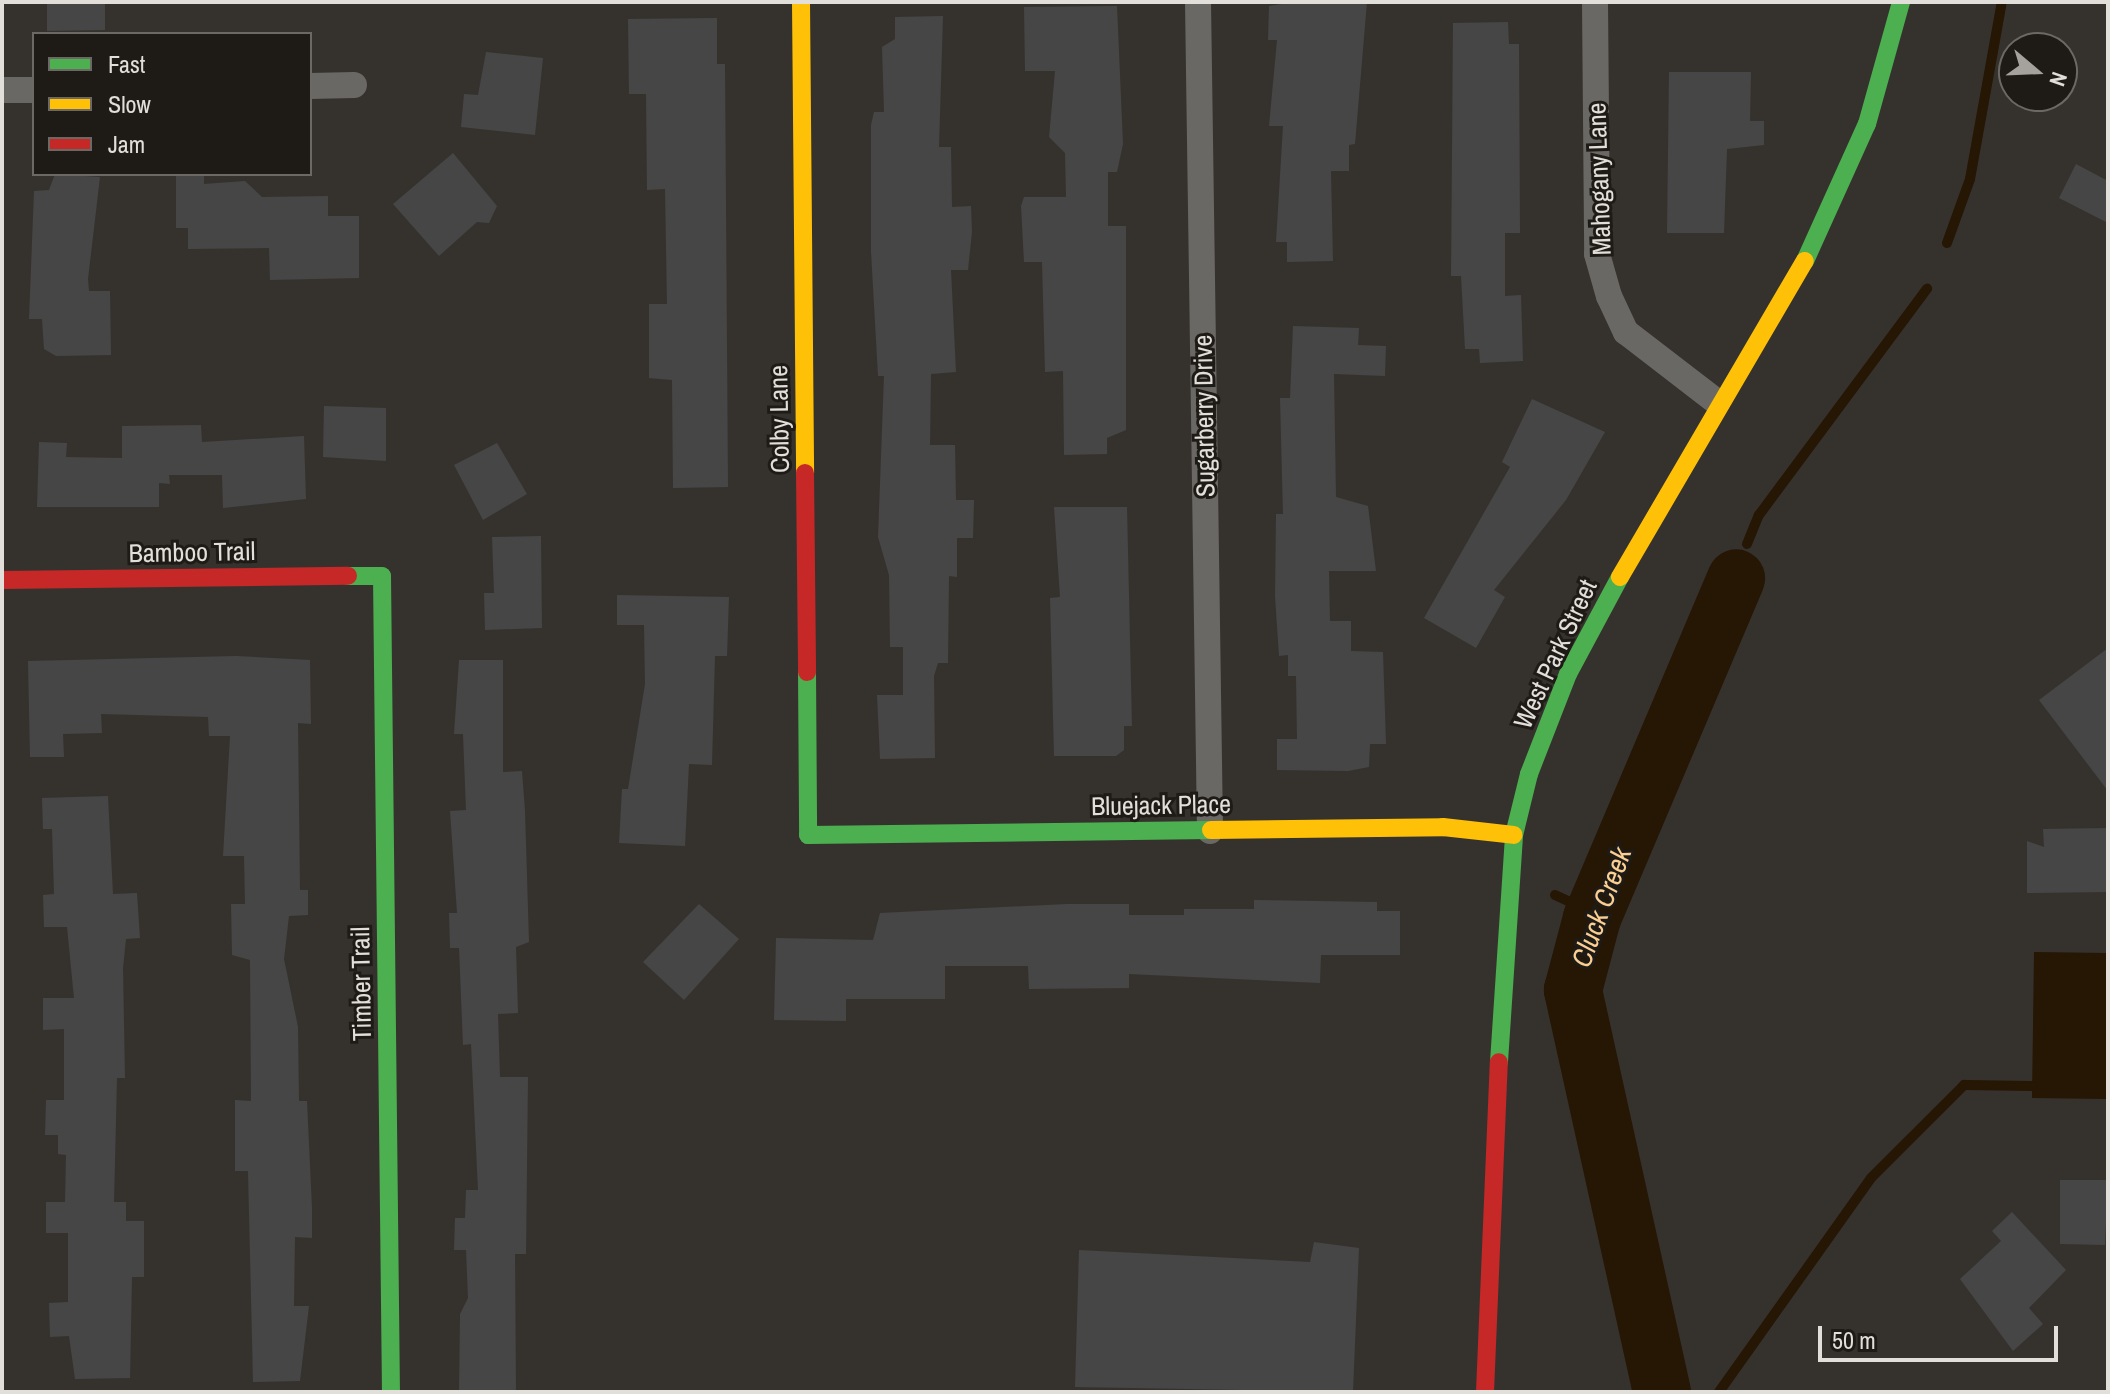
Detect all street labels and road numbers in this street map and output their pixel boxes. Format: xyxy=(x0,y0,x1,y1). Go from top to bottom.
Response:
street label: Mahogany Lane xyxy=(1581,102,1617,256)
street label: Sugarberry Drive xyxy=(1187,335,1221,497)
street label: Colby Lane xyxy=(762,365,796,473)
street label: Bamboo Trail xyxy=(128,535,256,569)
street label: West Park Street xyxy=(1507,575,1603,733)
street label: Bluejack Place xyxy=(1091,788,1231,822)
street label: Timber Trail xyxy=(344,926,378,1042)

